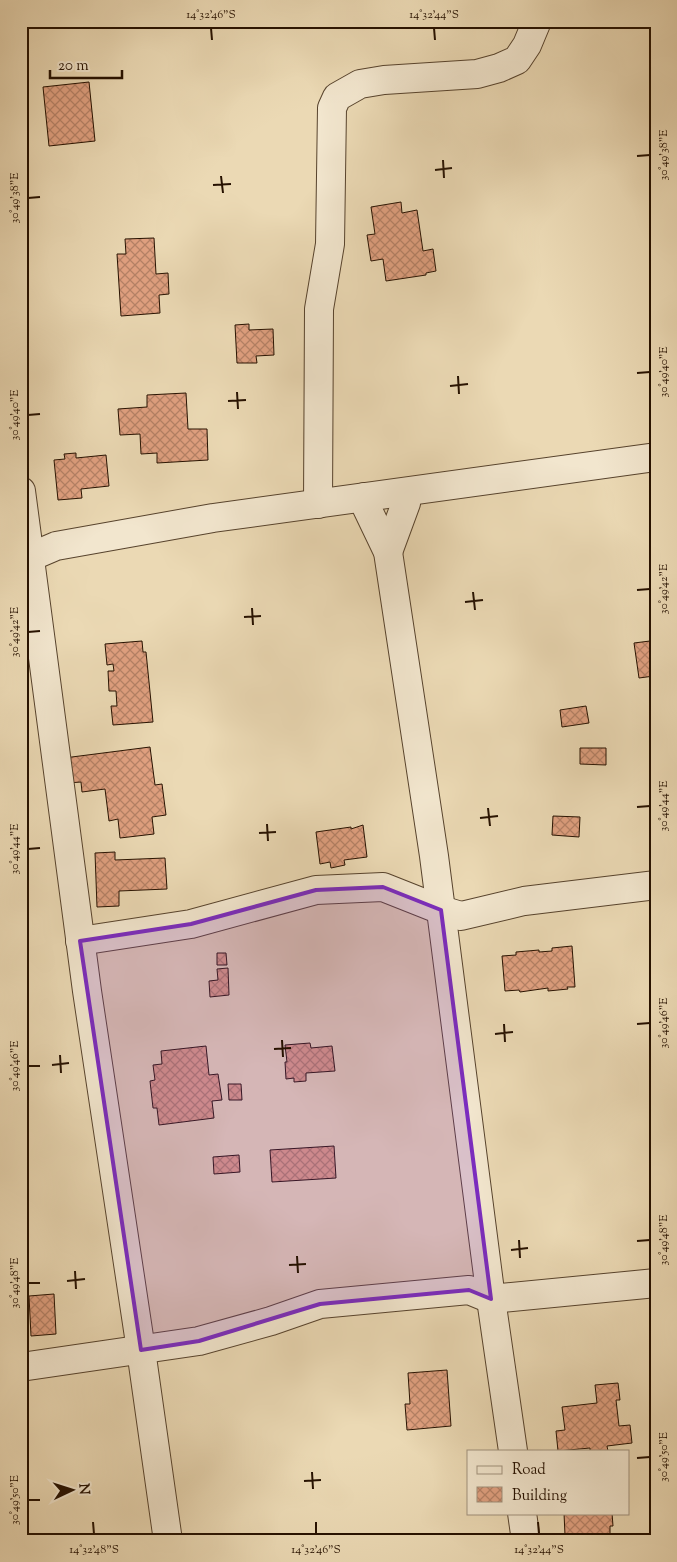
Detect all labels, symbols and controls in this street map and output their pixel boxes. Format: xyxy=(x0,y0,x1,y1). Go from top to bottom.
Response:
text: 14°32'46"S xyxy=(186,6,236,24)
text: 14°32'44"S xyxy=(409,6,459,24)
scale bar xyxy=(50,48,122,80)
text: 20 m xyxy=(58,56,89,77)
text: 30°49'38"E xyxy=(655,129,673,180)
text: 30°49'38"E xyxy=(6,172,24,223)
text: 30°49'40"E xyxy=(655,346,673,397)
text: 30°49'40"E xyxy=(6,389,24,440)
text: 30°49'42"E xyxy=(655,563,673,614)
text: 30°49'42"E xyxy=(6,606,24,657)
text: 30°49'44"E xyxy=(655,780,673,831)
text: 30°49'44"E xyxy=(6,823,24,874)
text: 30°49'46"E xyxy=(655,997,673,1048)
text: 30°49'46"E xyxy=(6,1040,24,1091)
text: 30°49'48"E xyxy=(655,1214,673,1266)
text: 30°49'48"E xyxy=(6,1257,24,1309)
text: 30°49'50"E xyxy=(655,1431,673,1482)
legend xyxy=(467,1450,630,1514)
text: Road xyxy=(512,1460,546,1481)
north arrow xyxy=(48,1464,98,1514)
text: 30°49'50"E xyxy=(6,1474,24,1525)
text: N xyxy=(73,1483,93,1496)
text: Building xyxy=(512,1486,567,1507)
text: 14°32'48"S xyxy=(69,1541,119,1559)
text: 14°32'46"S xyxy=(291,1541,341,1559)
text: 14°32'44"S xyxy=(514,1541,564,1559)

